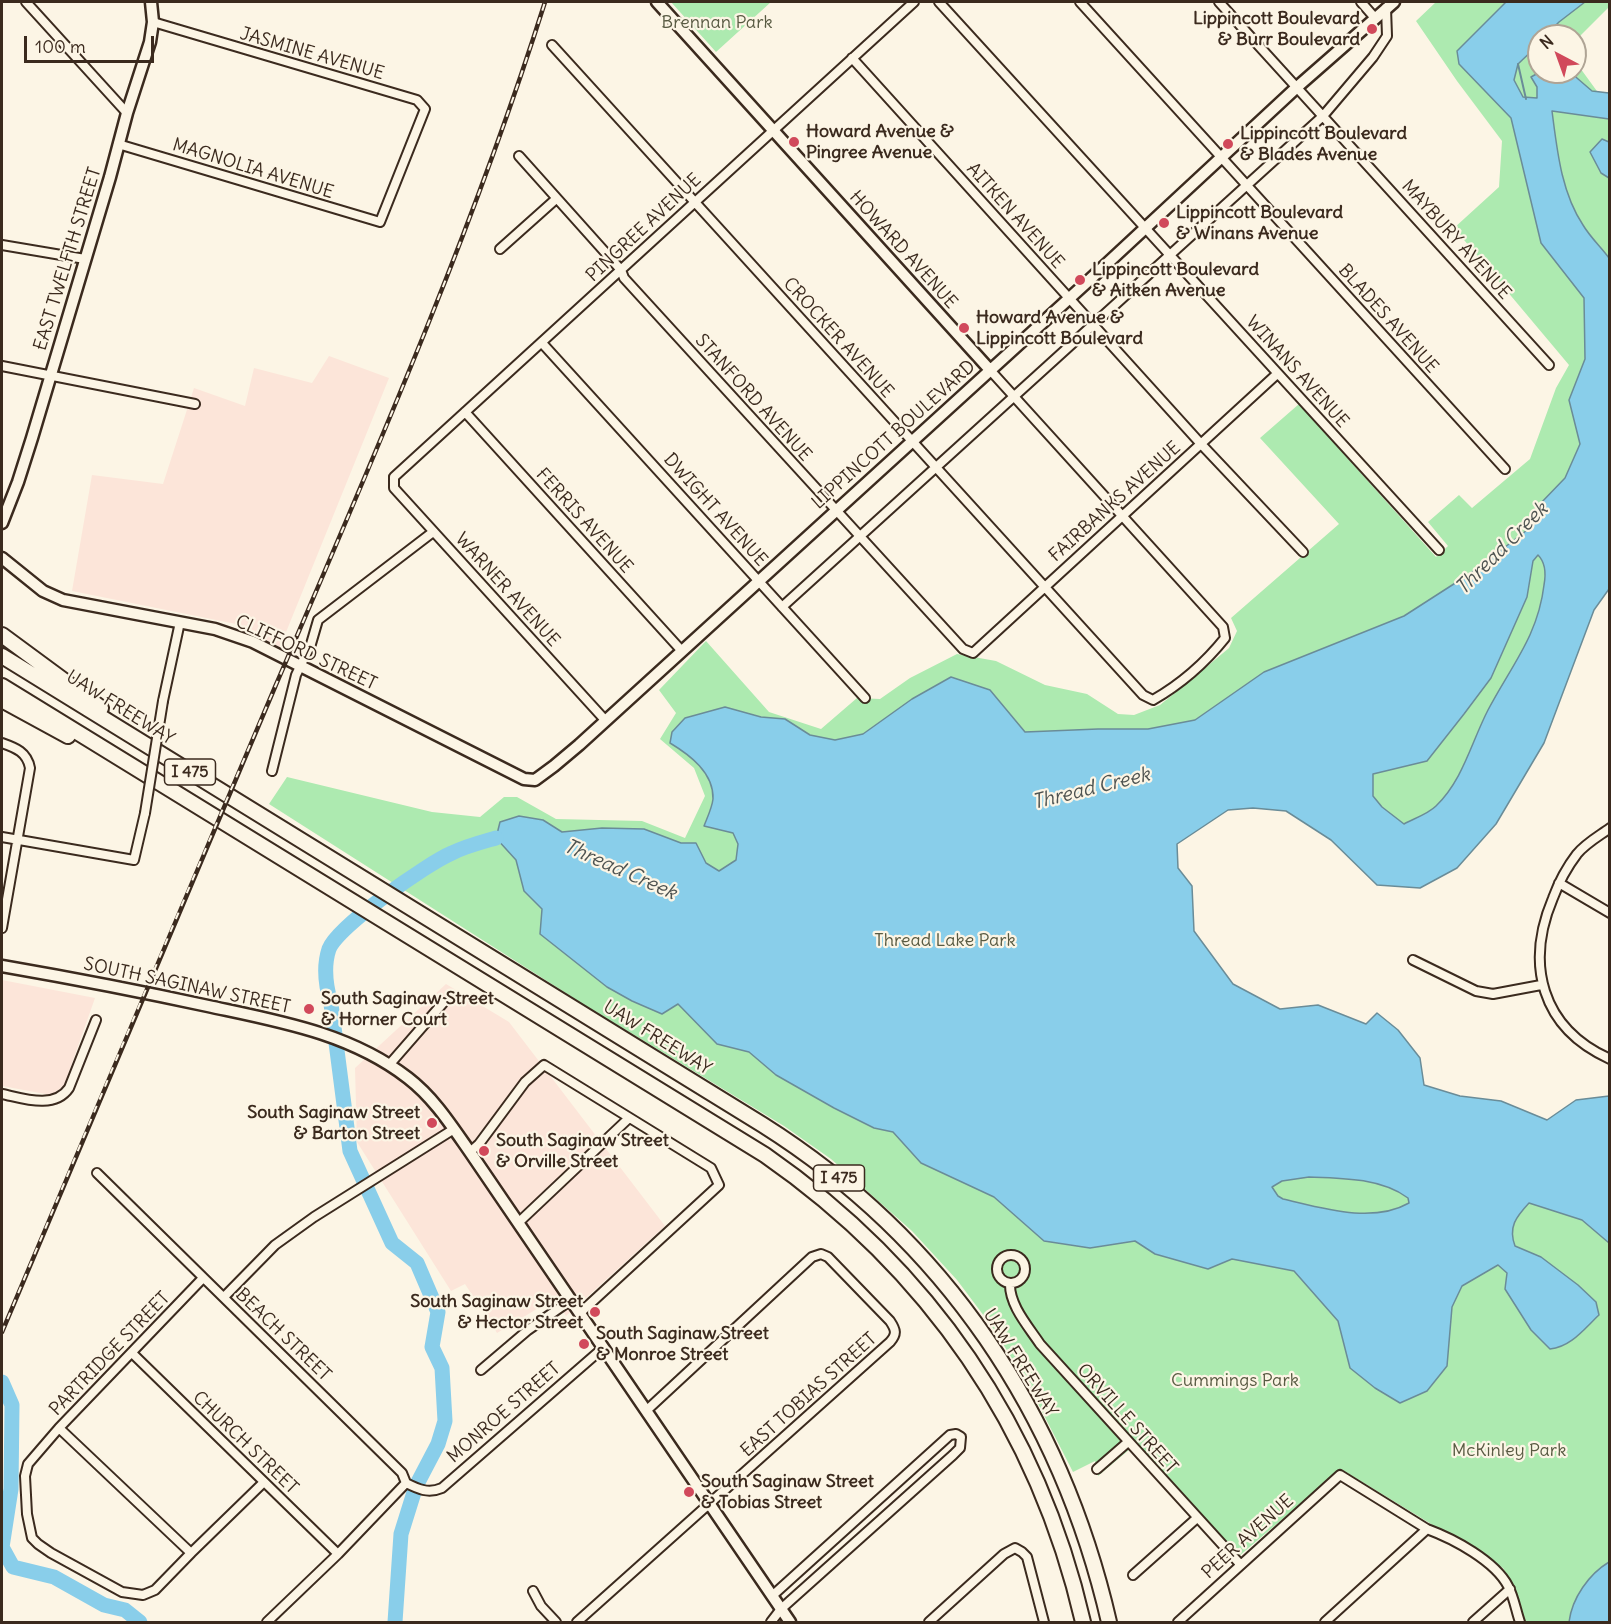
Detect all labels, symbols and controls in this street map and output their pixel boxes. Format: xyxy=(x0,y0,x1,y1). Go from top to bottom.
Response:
place label: Lippincott Boulevard & Burr Boulevard xyxy=(1193,8,1360,50)
park label: Brennan Park xyxy=(661,12,773,34)
marker: Lippincott Boulevard & Burr Boulevard xyxy=(1365,22,1379,36)
street label: JASMINE AVENUE xyxy=(238,23,386,85)
scale bar xyxy=(27,24,158,62)
north arrow xyxy=(1527,24,1587,84)
text: N xyxy=(1536,31,1557,53)
text: 100 m xyxy=(35,35,86,58)
place label: Howard Avenue & Pingree Avenue xyxy=(806,121,954,164)
place label: Lippincott Boulevard & Blades Avenue xyxy=(1240,123,1407,166)
street label: MAGNOLIA AVENUE xyxy=(170,134,336,204)
marker: Howard Avenue & Pingree Avenue xyxy=(787,135,801,149)
marker: Lippincott Boulevard & Blades Avenue xyxy=(1221,137,1235,151)
street label: AITKEN AVENUE xyxy=(962,159,1068,273)
street label: EAST TWELFTH STREET xyxy=(30,165,106,353)
street label: PINGREE AVENUE xyxy=(582,169,706,287)
street label: MAYBURY AVENUE xyxy=(1397,176,1515,304)
street label: HOWARD AVENUE xyxy=(844,187,962,313)
place label: Lippincott Boulevard & Winans Avenue xyxy=(1176,202,1343,244)
marker: Lippincott Boulevard & Winans Avenue xyxy=(1157,216,1171,230)
place label: Lippincott Boulevard & Aitken Avenue xyxy=(1092,259,1259,302)
street label: BLADES AVENUE xyxy=(1334,260,1442,378)
street label: CROCKER AVENUE xyxy=(778,273,898,403)
marker: Lippincott Boulevard & Aitken Avenue xyxy=(1073,273,1087,287)
place label: Howard Avenue & Lippincott Boulevard xyxy=(976,307,1143,350)
street label: WINANS AVENUE xyxy=(1241,312,1353,432)
marker: Howard Avenue & Lippincott Boulevard xyxy=(957,321,971,335)
street label: STANFORD AVENUE xyxy=(690,330,816,466)
street label: LIPPINCOTT BOULEVARD xyxy=(808,356,980,514)
street label: FAIRBANKS AVENUE xyxy=(1045,437,1185,567)
street label: DWIGHT AVENUE xyxy=(659,449,771,571)
street label: FERRIS AVENUE xyxy=(531,464,637,578)
water label: Thread Creek xyxy=(1451,498,1553,600)
street label: WARNER AVENUE xyxy=(450,529,564,651)
street label: CLIFFORD STREET xyxy=(232,611,380,695)
street label: UAW FREEWAY xyxy=(62,666,178,750)
road number: I 475 xyxy=(164,759,216,785)
water label: Thread Creek xyxy=(1030,763,1152,815)
water label: Thread Creek xyxy=(560,835,680,905)
park label: Thread Lake Park xyxy=(874,930,1016,952)
street label: SOUTH SAGINAW STREET xyxy=(82,954,292,1018)
place label: South Saginaw Street & Horner Court xyxy=(321,988,494,1030)
street label: UAW FREEWAY xyxy=(599,996,715,1080)
marker: South Saginaw Street & Horner Court xyxy=(302,1002,316,1016)
place label: South Saginaw Street & Barton Street xyxy=(247,1102,420,1144)
marker: South Saginaw Street & Barton Street xyxy=(425,1116,439,1130)
place label: South Saginaw Street & Orville Street xyxy=(496,1130,669,1172)
marker: South Saginaw Street & Orville Street xyxy=(477,1144,491,1158)
road number: I 475 xyxy=(814,1165,864,1191)
street label: BEACH STREET xyxy=(231,1284,335,1386)
street label: PARTRIDGE STREET xyxy=(45,1288,175,1420)
place label: South Saginaw Street & Hector Street xyxy=(410,1291,583,1334)
marker: South Saginaw Street & Hector Street xyxy=(588,1305,602,1319)
street label: UAW FREEWAY xyxy=(978,1305,1062,1421)
place label: South Saginaw Street & Monroe Street xyxy=(596,1323,769,1366)
street label: EAST TOBIAS STREET xyxy=(737,1328,881,1462)
marker: South Saginaw Street & Monroe Street xyxy=(577,1337,591,1351)
street label: MONROE STREET xyxy=(443,1358,565,1468)
street label: ORVILLE STREET xyxy=(1072,1360,1182,1478)
park label: Cummings Park xyxy=(1171,1370,1299,1392)
street label: CHURCH STREET xyxy=(188,1387,302,1499)
park label: McKinley Park xyxy=(1452,1440,1566,1462)
place label: South Saginaw Street & Tobias Street xyxy=(701,1471,874,1514)
marker: South Saginaw Street & Tobias Street xyxy=(682,1485,696,1499)
street label: PEER AVENUE xyxy=(1198,1490,1298,1584)

